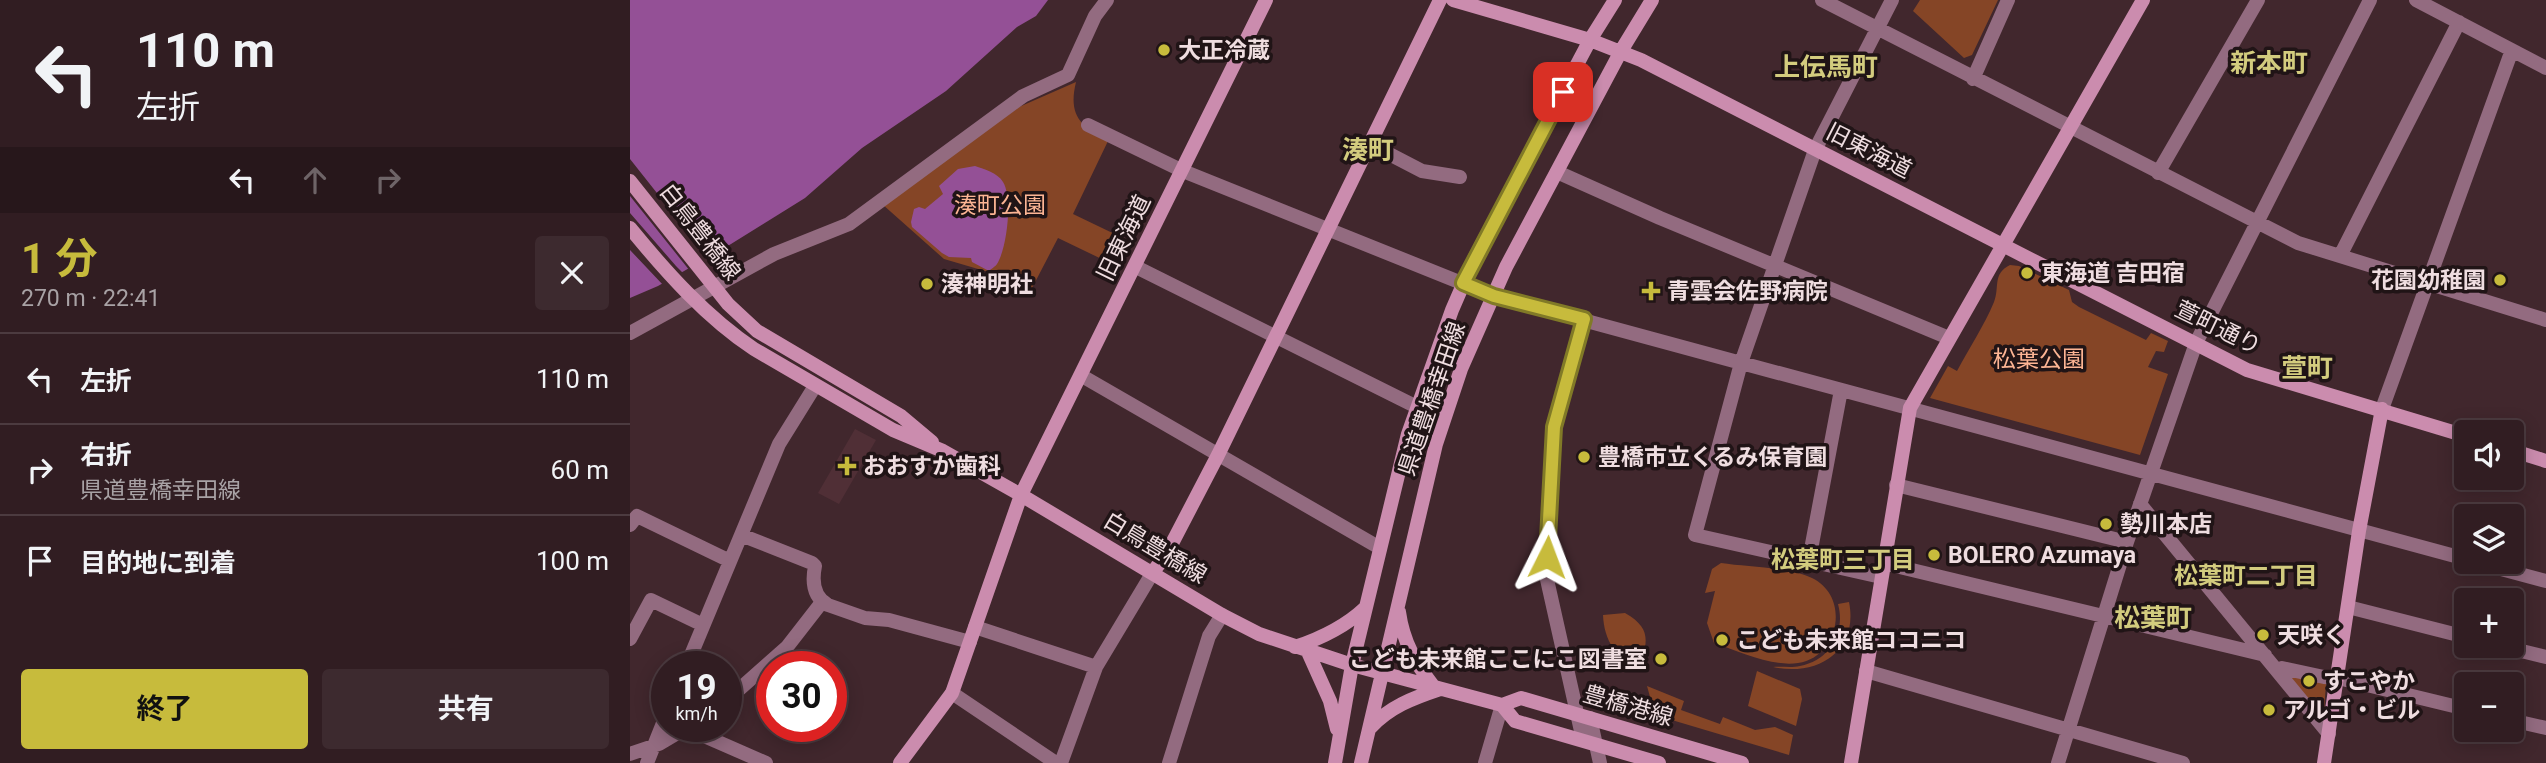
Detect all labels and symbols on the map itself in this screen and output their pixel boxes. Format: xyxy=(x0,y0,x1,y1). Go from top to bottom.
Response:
place label: 大正冷蔵 xyxy=(1178,37,1270,64)
marker: 大正冷蔵 xyxy=(1156,42,1172,58)
district label: 新本町 xyxy=(2230,48,2308,78)
district label: 上伝馬町 xyxy=(1774,52,1878,82)
pin xyxy=(1533,62,1593,122)
street label: 旧東海道 xyxy=(1822,118,1916,184)
district label: 湊町 xyxy=(1342,135,1394,165)
street label: 白鳥豊橋線 xyxy=(654,178,746,286)
street label: 旧東海道 xyxy=(1092,191,1156,285)
park label: 湊町公園 xyxy=(954,192,1046,219)
place label: 東海道 吉田宿 xyxy=(2041,260,2185,287)
marker: 東海道 吉田宿 xyxy=(2019,265,2035,281)
place label: 花園幼稚園 xyxy=(2371,267,2486,294)
place label: 湊神明社 xyxy=(941,271,1033,298)
marker: 花園幼稚園 xyxy=(2492,272,2508,288)
marker: 湊神明社 xyxy=(919,276,935,292)
place label: 青雲会佐野病院 xyxy=(1667,278,1828,305)
marker: 青雲会佐野病院 xyxy=(1641,281,1661,301)
street label: 萱町通り xyxy=(2171,296,2265,360)
street label: 県道豊橋幸田線 xyxy=(1393,318,1471,480)
park label: 松葉公園 xyxy=(1993,346,2085,373)
district label: 萱町 xyxy=(2281,353,2333,383)
place label: 豊橋市立くるみ保育園 xyxy=(1598,444,1828,471)
marker: 豊橋市立くるみ保育園 xyxy=(1576,449,1592,465)
place label: おおすか歯科 xyxy=(863,453,1001,480)
marker: おおすか歯科 xyxy=(837,456,857,476)
street label: 白鳥豊橋線 xyxy=(1099,507,1211,589)
place label: 勢川本店 xyxy=(2120,511,2212,538)
marker: 勢川本店 xyxy=(2098,516,2114,532)
position arrow xyxy=(1510,520,1584,594)
place label: BOLERO Azumaya xyxy=(1948,542,2136,569)
district label: 松葉町三丁目 xyxy=(1771,546,1915,574)
marker: BOLERO Azumaya xyxy=(1926,547,1942,563)
district label: 松葉町二丁目 xyxy=(2174,562,2318,590)
district label: 松葉町 xyxy=(2114,603,2192,633)
place label: 天咲く xyxy=(2277,622,2346,649)
place label: こども未来館ココニコ xyxy=(1736,627,1966,654)
marker: 天咲く xyxy=(2255,627,2271,643)
marker: こども未来館ココニコ xyxy=(1714,632,1730,648)
place label: こども未来館ここにこ図書室 xyxy=(1348,646,1647,673)
speed limit sign: 30 xyxy=(756,651,847,742)
marker: こども未来館ここにこ図書室 xyxy=(1653,651,1669,667)
place label: すこやか xyxy=(2323,668,2415,695)
marker: すこやか xyxy=(2301,673,2317,689)
street label: 豊橋港線 xyxy=(1580,680,1676,732)
place label: アルゴ・ビル xyxy=(2283,697,2420,724)
marker: アルゴ・ビル xyxy=(2261,702,2277,718)

